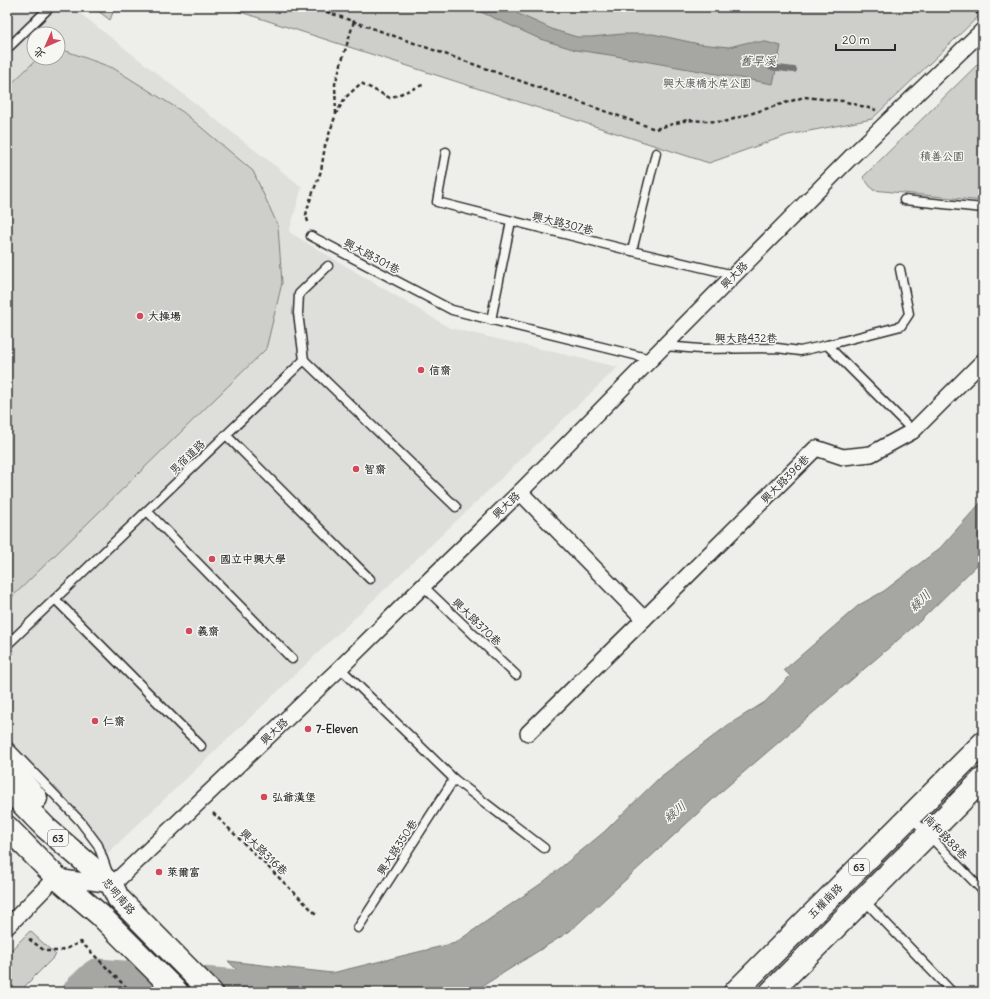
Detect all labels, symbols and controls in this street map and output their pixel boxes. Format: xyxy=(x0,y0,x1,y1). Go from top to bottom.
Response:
north arrow xyxy=(26,26,66,66)
scale bar xyxy=(836,26,895,52)
text: 20 m xyxy=(842,32,870,47)
text: 北 xyxy=(30,44,48,62)
water label: 舊旱溪 xyxy=(740,53,777,68)
park label: 興大康橋水岸公園 xyxy=(663,76,751,90)
park label: 積善公園 xyxy=(920,149,964,163)
street label: 興大路307巷 xyxy=(531,209,595,237)
street label: 興大路301巷 xyxy=(341,235,403,277)
street label: 興大路 xyxy=(717,258,751,292)
place label: 大操場 xyxy=(148,309,181,323)
marker: 大操場 xyxy=(135,311,145,321)
street label: 興大路432巷 xyxy=(715,331,777,345)
place label: 信齋 xyxy=(429,363,451,377)
marker: 信齋 xyxy=(416,365,426,375)
street label: 男宿道路 xyxy=(166,437,208,477)
street label: 興大路396巷 xyxy=(758,452,812,506)
place label: 智齋 xyxy=(364,462,386,476)
marker: 智齋 xyxy=(351,464,361,474)
street label: 興大路 xyxy=(489,489,523,521)
place label: 國立中興大學 xyxy=(220,552,286,566)
marker: 國立中興大學 xyxy=(207,554,217,564)
water label: 綠川 xyxy=(906,586,934,614)
street label: 興大路370巷 xyxy=(450,595,504,649)
place label: 義齋 xyxy=(197,624,219,638)
marker: 義齋 xyxy=(184,626,194,636)
place label: 仁齋 xyxy=(103,714,125,728)
street label: 興大路 xyxy=(257,715,291,747)
marker: 仁齋 xyxy=(90,716,100,726)
place label: 7-Eleven xyxy=(316,722,359,736)
marker: 7-Eleven xyxy=(303,724,313,734)
place label: 弘爺漢堡 xyxy=(272,790,316,804)
marker: 弘爺漢堡 xyxy=(259,792,269,802)
water label: 綠川 xyxy=(661,798,690,825)
street label: 南和路88巷 xyxy=(921,812,971,862)
street label: 興大路350巷 xyxy=(374,816,420,878)
street label: 興大路316巷 xyxy=(237,826,291,878)
road number: 63 xyxy=(48,830,68,846)
road number: 63 xyxy=(849,859,869,875)
place label: 萊爾富 xyxy=(167,865,200,879)
marker: 萊爾富 xyxy=(154,867,164,877)
street label: 忠明南路 xyxy=(99,875,139,917)
street label: 五權南路 xyxy=(804,880,846,922)

